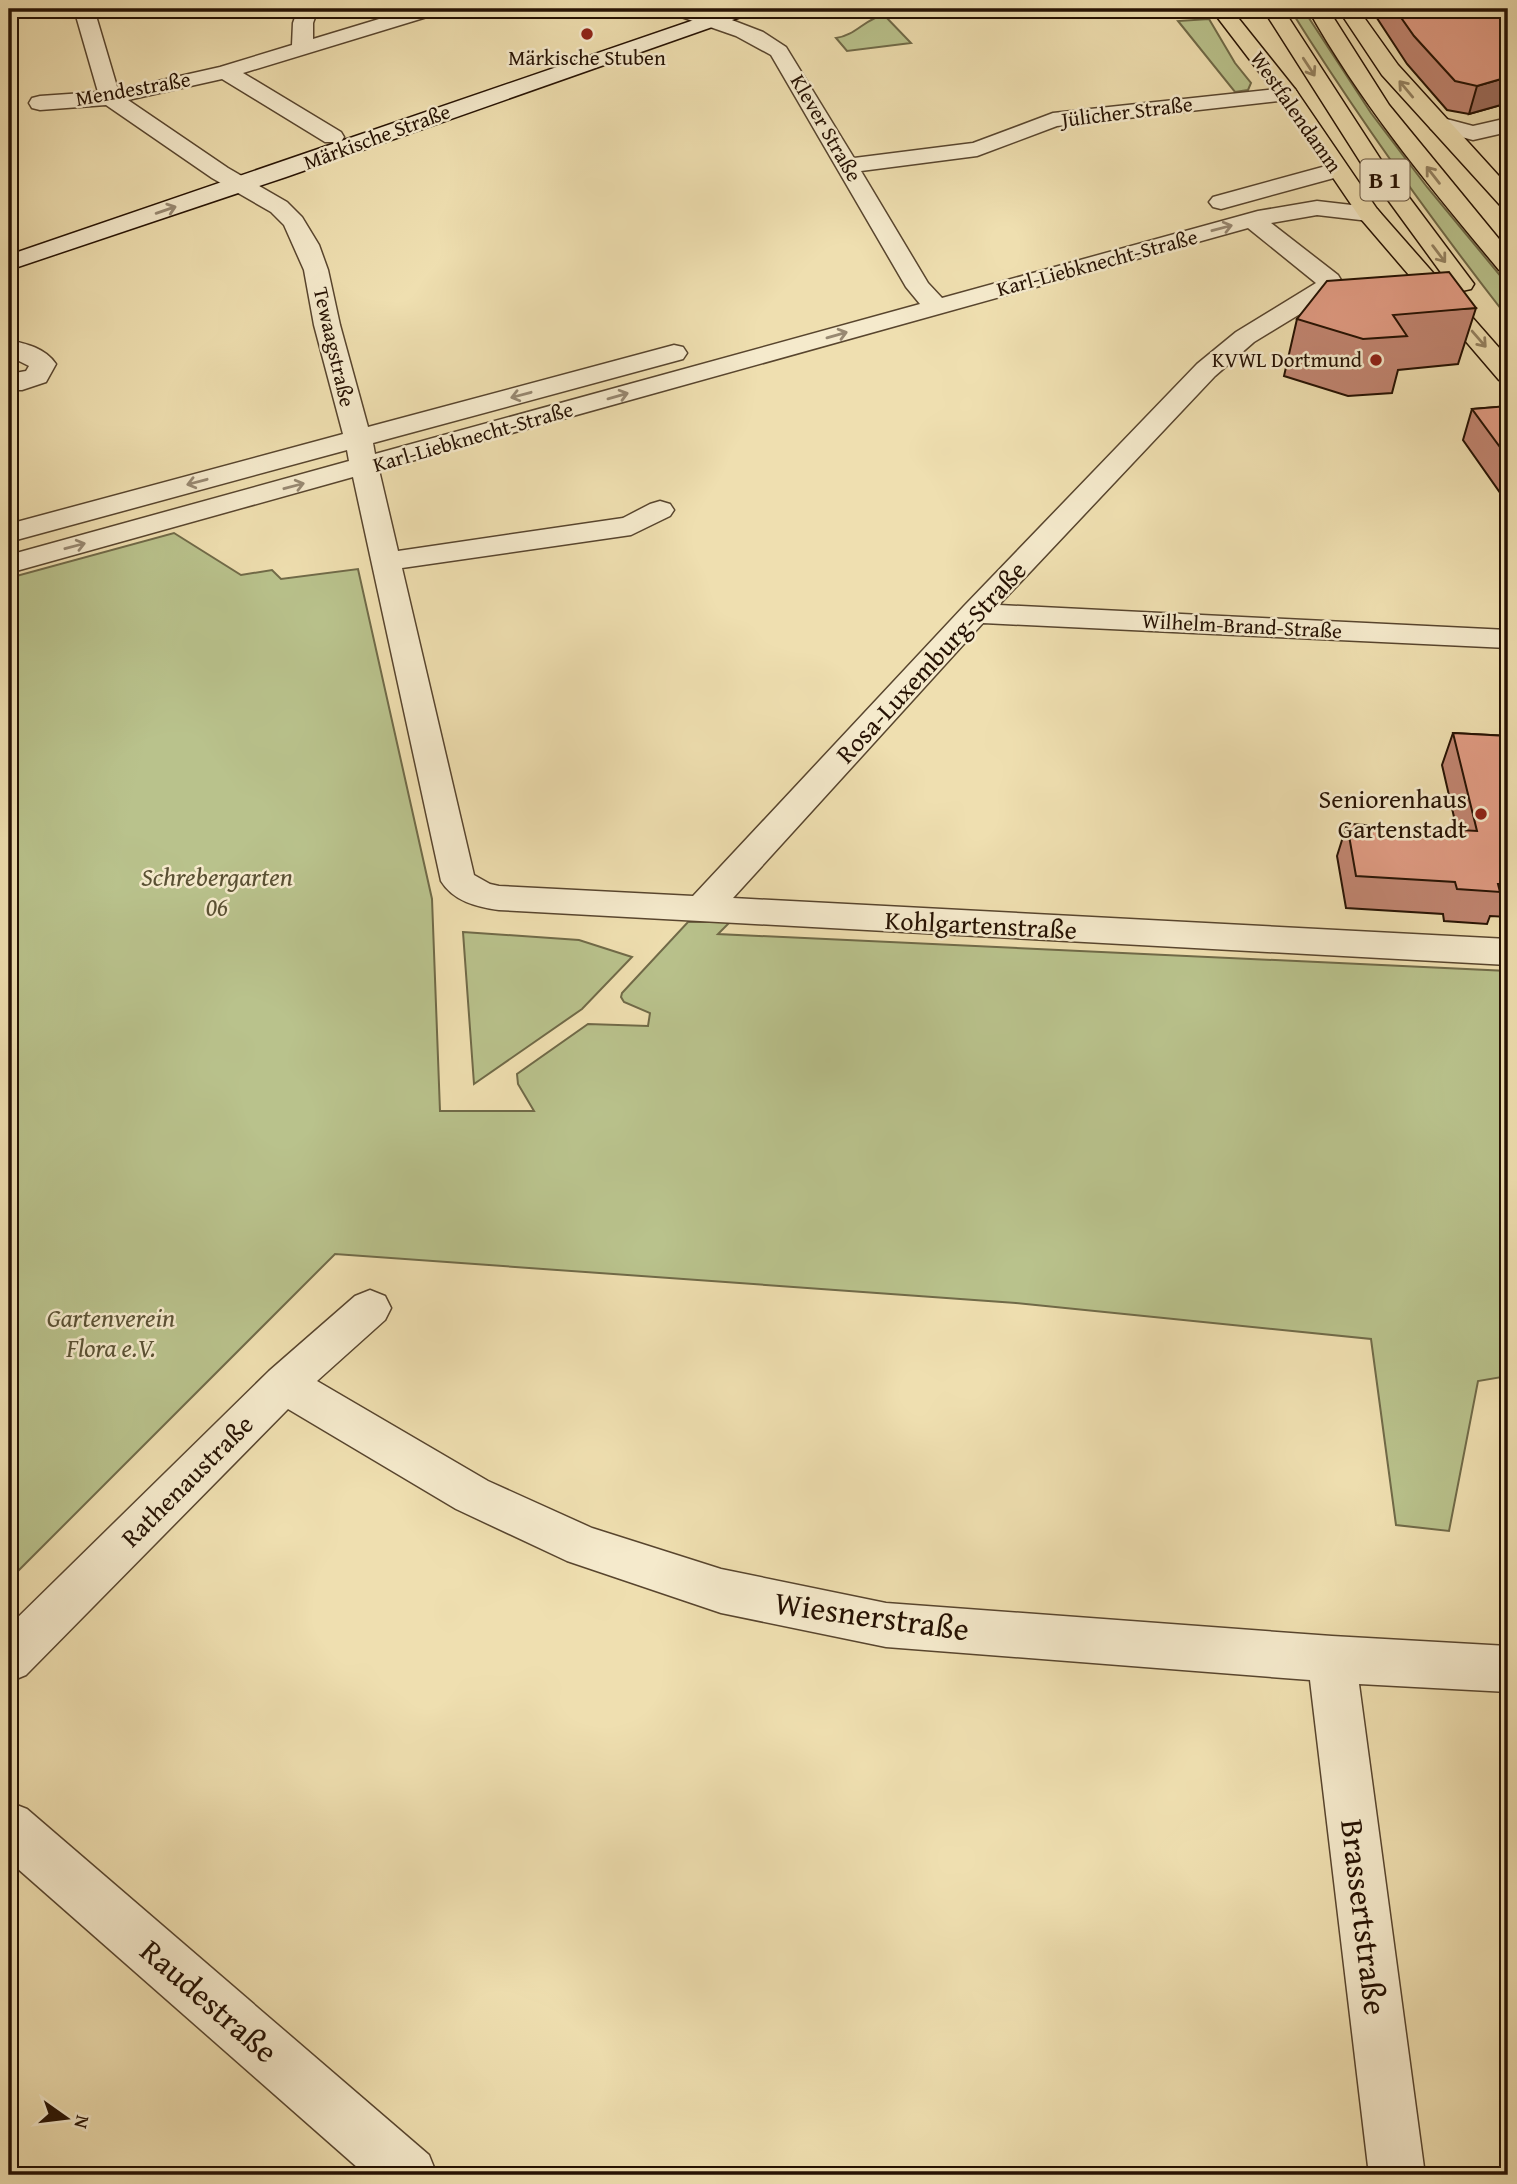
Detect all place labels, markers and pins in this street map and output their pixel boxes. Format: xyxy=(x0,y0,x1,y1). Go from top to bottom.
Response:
marker: Märkische Stuben xyxy=(579,26,595,42)
place label: Märkische Stuben xyxy=(508,42,666,73)
place label: KVWL Dortmund xyxy=(1212,344,1363,375)
marker: KVWL Dortmund xyxy=(1368,352,1384,368)
place label: Seniorenhaus Gartenstadt xyxy=(1319,779,1467,848)
marker: Seniorenhaus Gartenstadt xyxy=(1473,806,1489,822)

